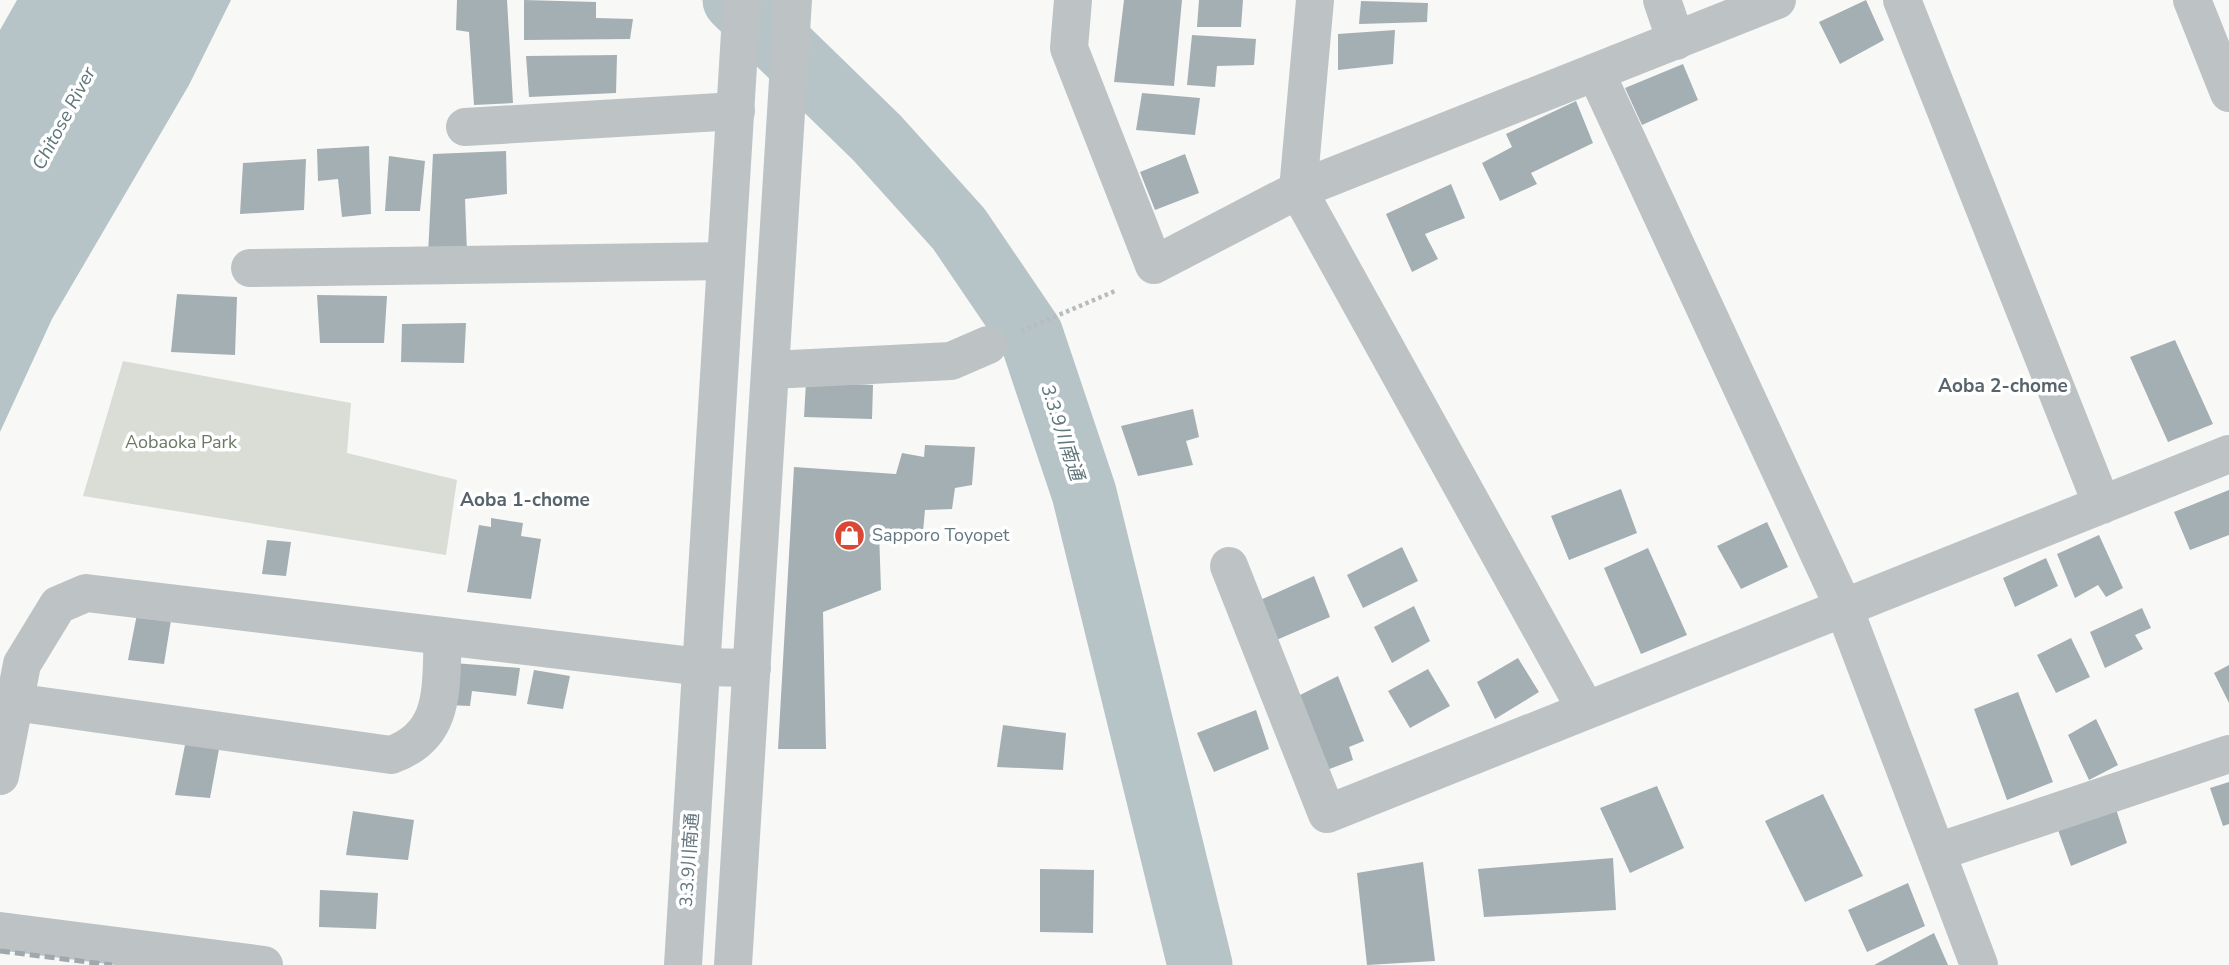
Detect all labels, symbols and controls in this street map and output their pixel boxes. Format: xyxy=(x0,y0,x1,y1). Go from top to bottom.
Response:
water label: Chitose River xyxy=(26,61,102,174)
district label: Aoba 2-chome xyxy=(1938,373,2068,399)
water label: 3.3.9川南通 xyxy=(1034,381,1091,487)
park label: Aobaoka Park xyxy=(125,430,238,454)
district label: Aoba 1-chome xyxy=(460,487,590,513)
shop icon: Sapporo Toyopet xyxy=(832,518,866,552)
place label: Sapporo Toyopet xyxy=(872,523,1010,547)
street label: 3.3.9川南通 xyxy=(674,812,704,908)

